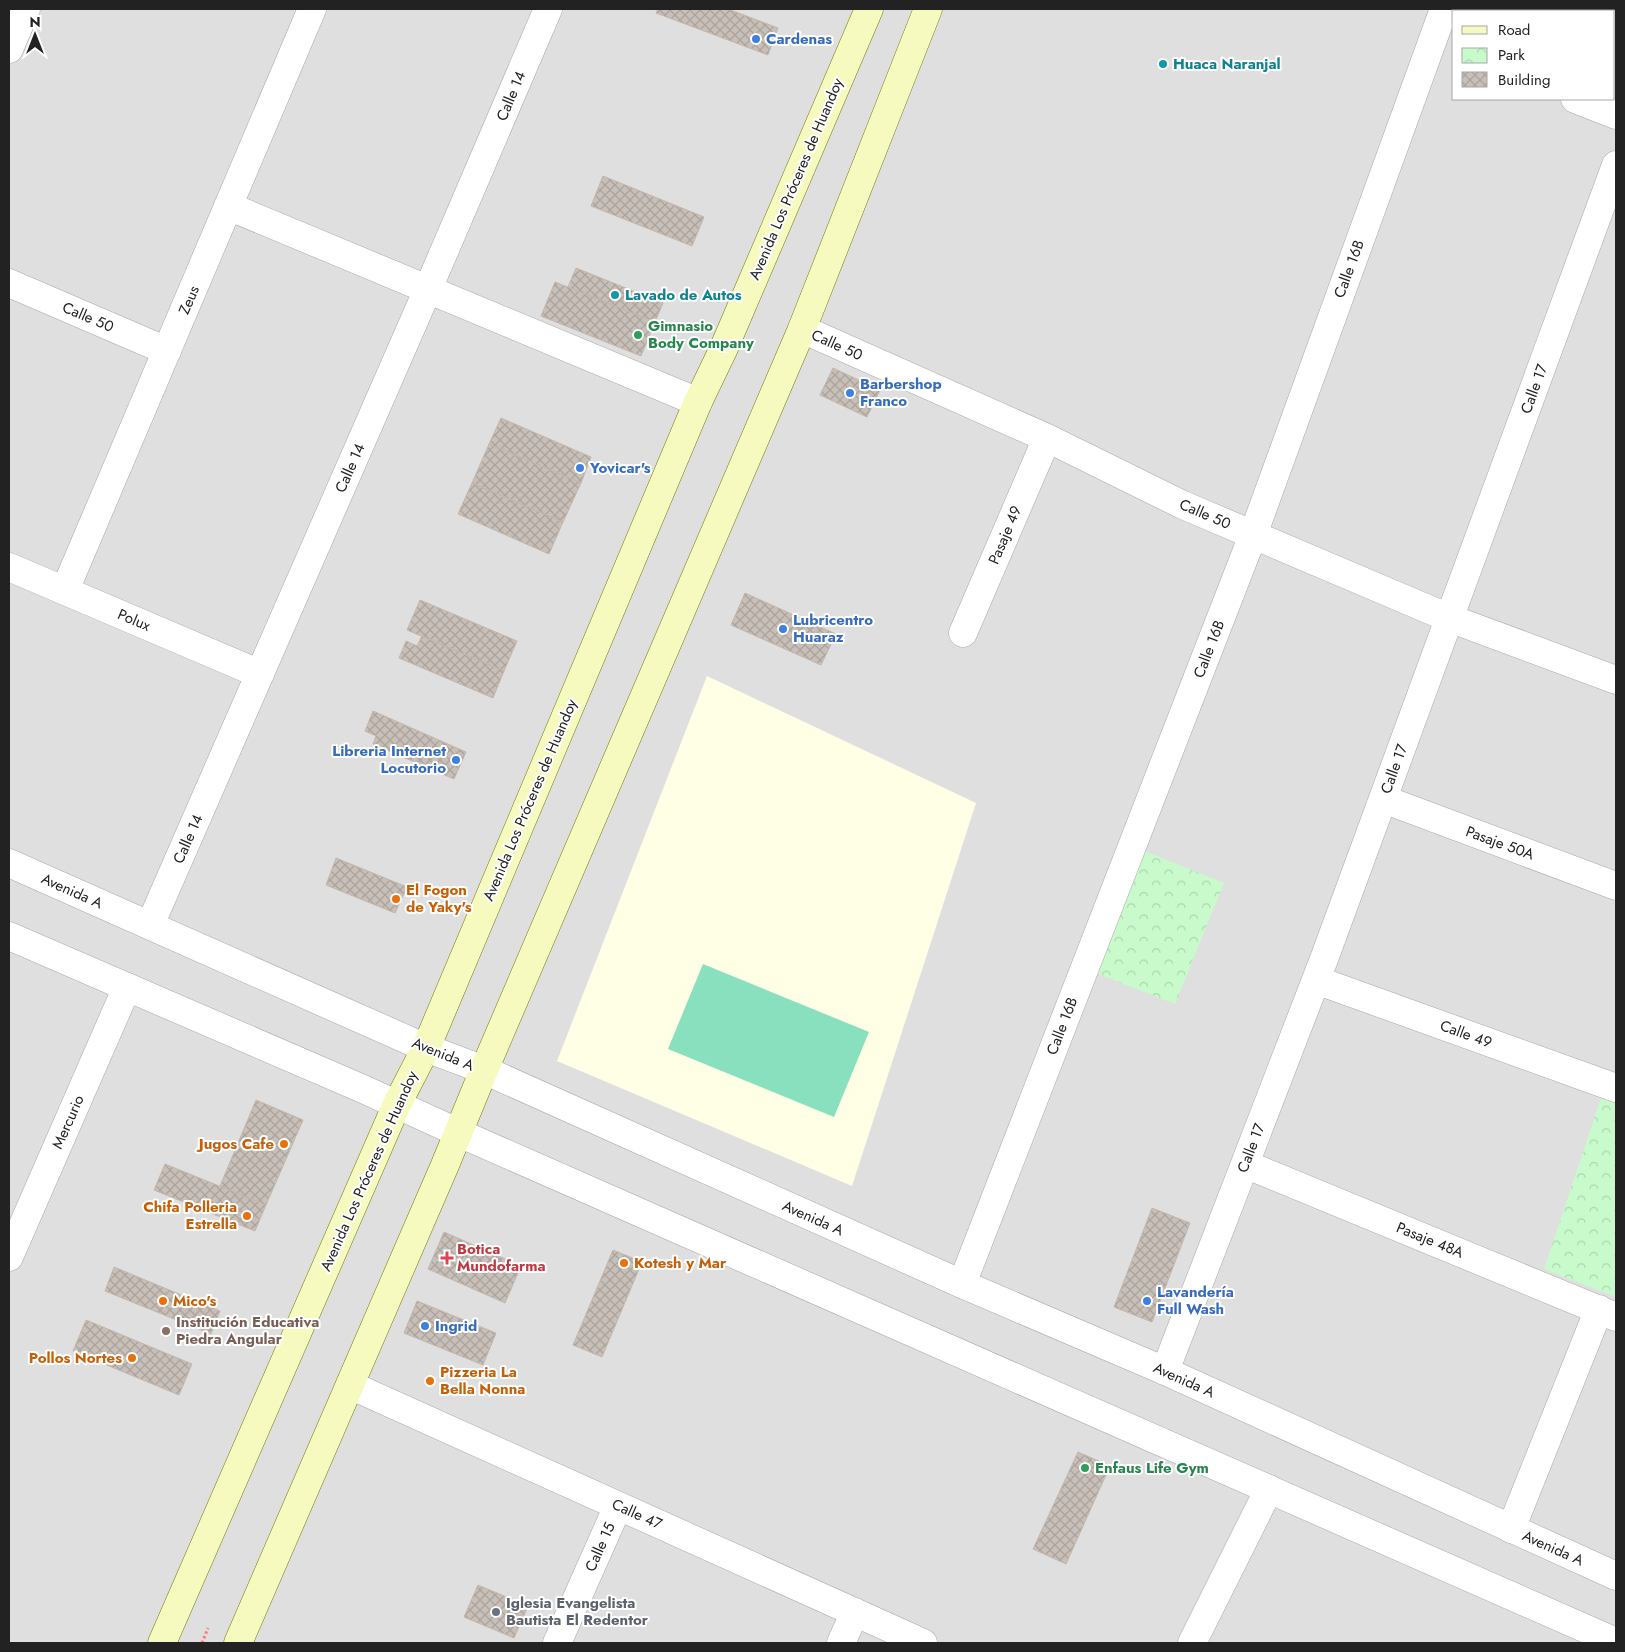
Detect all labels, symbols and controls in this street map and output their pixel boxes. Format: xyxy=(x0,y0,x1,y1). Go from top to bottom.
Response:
north arrow xyxy=(10,10,60,60)
legend xyxy=(1452,10,1615,100)
text: N xyxy=(29,12,41,32)
text: Road xyxy=(1498,19,1530,41)
place label: Cardenas xyxy=(766,28,832,50)
marker: Cardenas xyxy=(750,33,762,45)
text: Park xyxy=(1498,44,1525,66)
place label: Huaca Naranjal xyxy=(1173,53,1281,75)
marker: Huaca Naranjal xyxy=(1157,58,1169,70)
street label: Calle 14 xyxy=(491,67,531,124)
text: Building xyxy=(1498,69,1550,91)
street label: Avenida Los Próceres de Huandoy xyxy=(743,74,849,283)
street label: Calle 16B xyxy=(1328,237,1370,301)
street label: Zeus xyxy=(173,282,205,318)
place label: Lavado de Autos xyxy=(625,284,742,306)
marker: Lavado de Autos xyxy=(609,289,621,301)
street label: Calle 50 xyxy=(59,296,117,338)
place label: Gimnasio Body Company xyxy=(648,315,754,354)
street label: Calle 50 xyxy=(808,324,866,366)
marker: Gimnasio Body Company xyxy=(632,329,644,341)
street label: Calle 17 xyxy=(1515,361,1553,417)
place label: Barbershop Franco xyxy=(860,373,942,412)
marker: Barbershop Franco xyxy=(844,387,856,399)
street label: Calle 14 xyxy=(329,439,371,496)
place label: Yovicar's xyxy=(589,457,651,479)
marker: Yovicar's xyxy=(574,462,586,474)
street label: Calle 50 xyxy=(1176,493,1234,535)
street label: Pasaje 49 xyxy=(983,502,1027,568)
street label: Polux xyxy=(114,603,154,637)
place label: Lubricentro Huaraz xyxy=(793,609,873,648)
street label: Calle 16B xyxy=(1188,617,1230,681)
marker: Lubricentro Huaraz xyxy=(777,623,789,635)
street label: Avenida Los Próceres de Huandoy xyxy=(477,695,583,904)
place label: Libreria Internet Locutorio xyxy=(332,740,446,779)
street label: Calle 17 xyxy=(1375,741,1413,797)
marker: Libreria Internet Locutorio xyxy=(450,754,462,766)
street label: Calle 14 xyxy=(167,810,209,867)
street label: Pasaje 50A xyxy=(1463,820,1537,866)
street label: Avenida A xyxy=(38,868,106,914)
place label: El Fogon de Yaky's xyxy=(406,879,472,918)
marker: El Fogon de Yaky's xyxy=(390,893,402,905)
street label: Calle 16B xyxy=(1041,994,1083,1058)
street label: Calle 49 xyxy=(1437,1014,1495,1054)
street label: Avenida A xyxy=(409,1032,477,1076)
street label: Avenida Los Próceres de Huandoy xyxy=(315,1067,423,1275)
street label: Mercurio xyxy=(46,1091,90,1153)
street label: Calle 17 xyxy=(1232,1120,1270,1176)
place label: Jugos Cafe xyxy=(196,1133,274,1155)
marker: Jugos Cafe xyxy=(278,1138,290,1150)
street label: Avenida A xyxy=(779,1195,847,1241)
place label: Chifa Polleria Estrella xyxy=(143,1196,237,1235)
marker: Chifa Polleria Estrella xyxy=(241,1210,253,1222)
street label: Pasaje 48A xyxy=(1393,1217,1467,1264)
place label: Botica Mundofarma xyxy=(457,1238,546,1277)
marker: Botica Mundofarma xyxy=(441,1252,453,1264)
place label: Kotesh y Mar xyxy=(634,1252,727,1274)
marker: Kotesh y Mar xyxy=(618,1257,630,1269)
place label: Lavandería Full Wash xyxy=(1157,1281,1234,1320)
place label: Mico's xyxy=(173,1290,216,1312)
marker: Mico's xyxy=(157,1295,169,1307)
marker: Lavandería Full Wash xyxy=(1141,1295,1153,1307)
place label: Institución Educativa Piedra Angular xyxy=(176,1311,319,1350)
place label: Ingrid xyxy=(435,1315,477,1337)
marker: Ingrid xyxy=(419,1320,431,1332)
marker: Institución Educativa Piedra Angular xyxy=(160,1325,172,1337)
place label: Pollos Nortes xyxy=(29,1347,122,1369)
marker: Pollos Nortes xyxy=(126,1352,138,1364)
street label: Avenida A xyxy=(1150,1357,1218,1403)
place label: Pizzeria La Bella Nonna xyxy=(440,1361,525,1400)
marker: Pizzeria La Bella Nonna xyxy=(424,1375,436,1387)
place label: Enfaus Life Gym xyxy=(1095,1457,1209,1479)
marker: Enfaus Life Gym xyxy=(1079,1462,1091,1474)
street label: Calle 47 xyxy=(608,1493,666,1535)
street label: Calle 15 xyxy=(579,1519,621,1575)
street label: Avenida A xyxy=(1519,1525,1587,1571)
place label: Iglesia Evangelista Bautista El Redentor xyxy=(506,1592,649,1631)
marker: Iglesia Evangelista Bautista El Redentor xyxy=(490,1606,502,1618)

